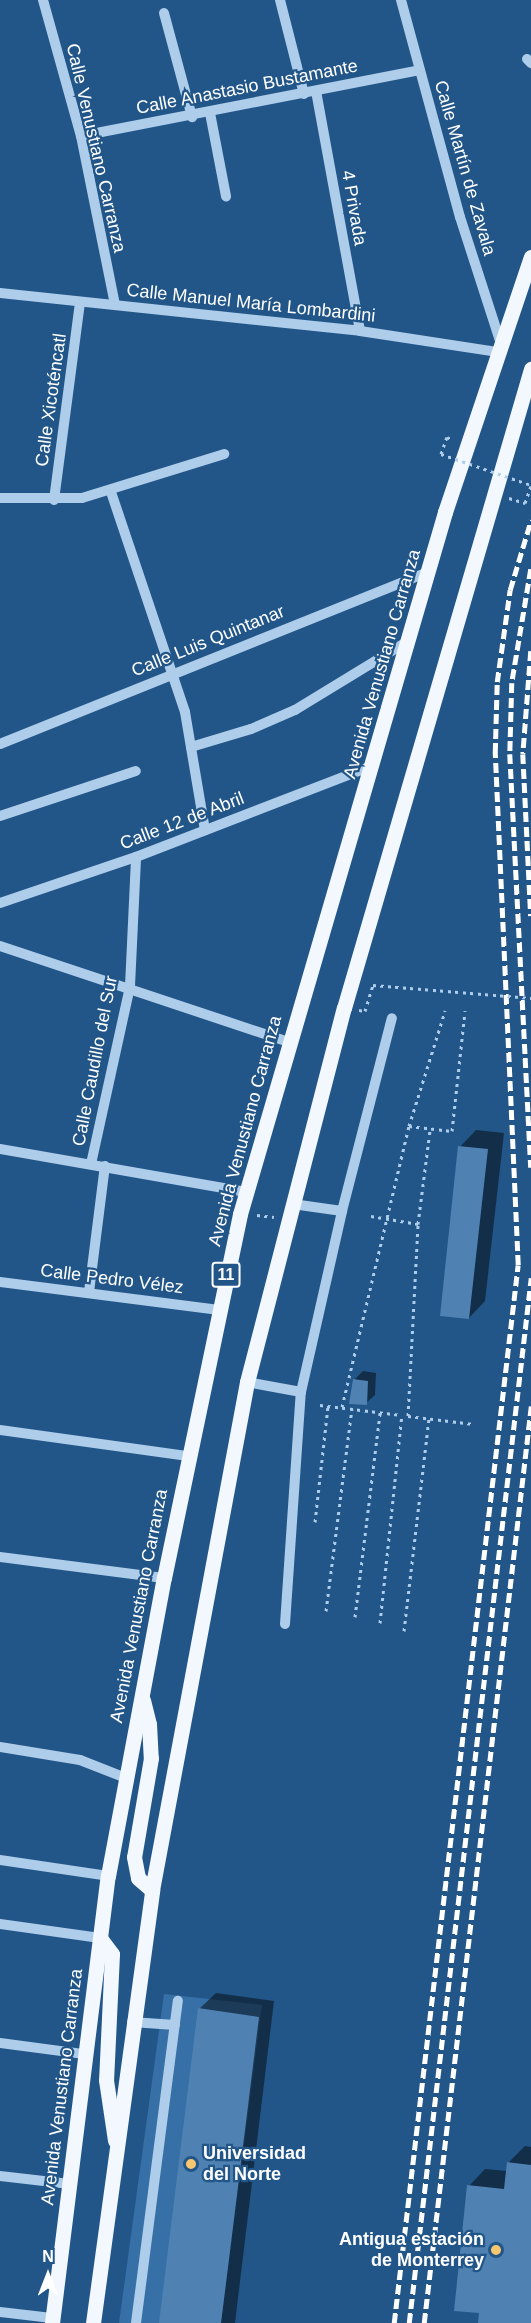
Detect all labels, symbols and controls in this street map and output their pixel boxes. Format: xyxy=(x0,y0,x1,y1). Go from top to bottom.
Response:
street label: Calle Venustiano Carranza xyxy=(61,41,131,255)
street label: Calle Anastasio Bustamante xyxy=(134,55,360,119)
street label: Calle Martín de Zavala xyxy=(430,78,500,258)
street label: 4 Privada xyxy=(337,169,371,247)
street label: Calle Manuel María Lombardini xyxy=(125,279,377,327)
street label: Calle Xicoténcatl xyxy=(31,332,71,468)
street label: Avenida Venustiano Carranza xyxy=(339,547,425,781)
street label: Calle Luis Quintanar xyxy=(128,600,288,682)
street label: Calle 12 de Abril xyxy=(116,787,248,855)
street label: Calle Caudillo del Sur xyxy=(68,974,122,1148)
street label: Avenida Venustiano Carranza xyxy=(204,1013,286,1249)
street label: Calle Pedro Vélez xyxy=(39,1260,185,1298)
road number: 11 xyxy=(211,1262,241,1288)
street label: Avenida Venustiano Carranza xyxy=(106,1487,172,1725)
street label: Avenida Venustiano Carranza xyxy=(37,1968,87,2206)
place label: Universidad del Norte xyxy=(203,2143,306,2186)
marker: Universidad del Norte xyxy=(184,2157,198,2171)
place label: Antigua estación de Monterrey xyxy=(339,2229,484,2272)
marker: Antigua estación de Monterrey xyxy=(489,2243,503,2257)
north arrow xyxy=(18,2245,78,2305)
text: N xyxy=(42,2248,54,2265)

